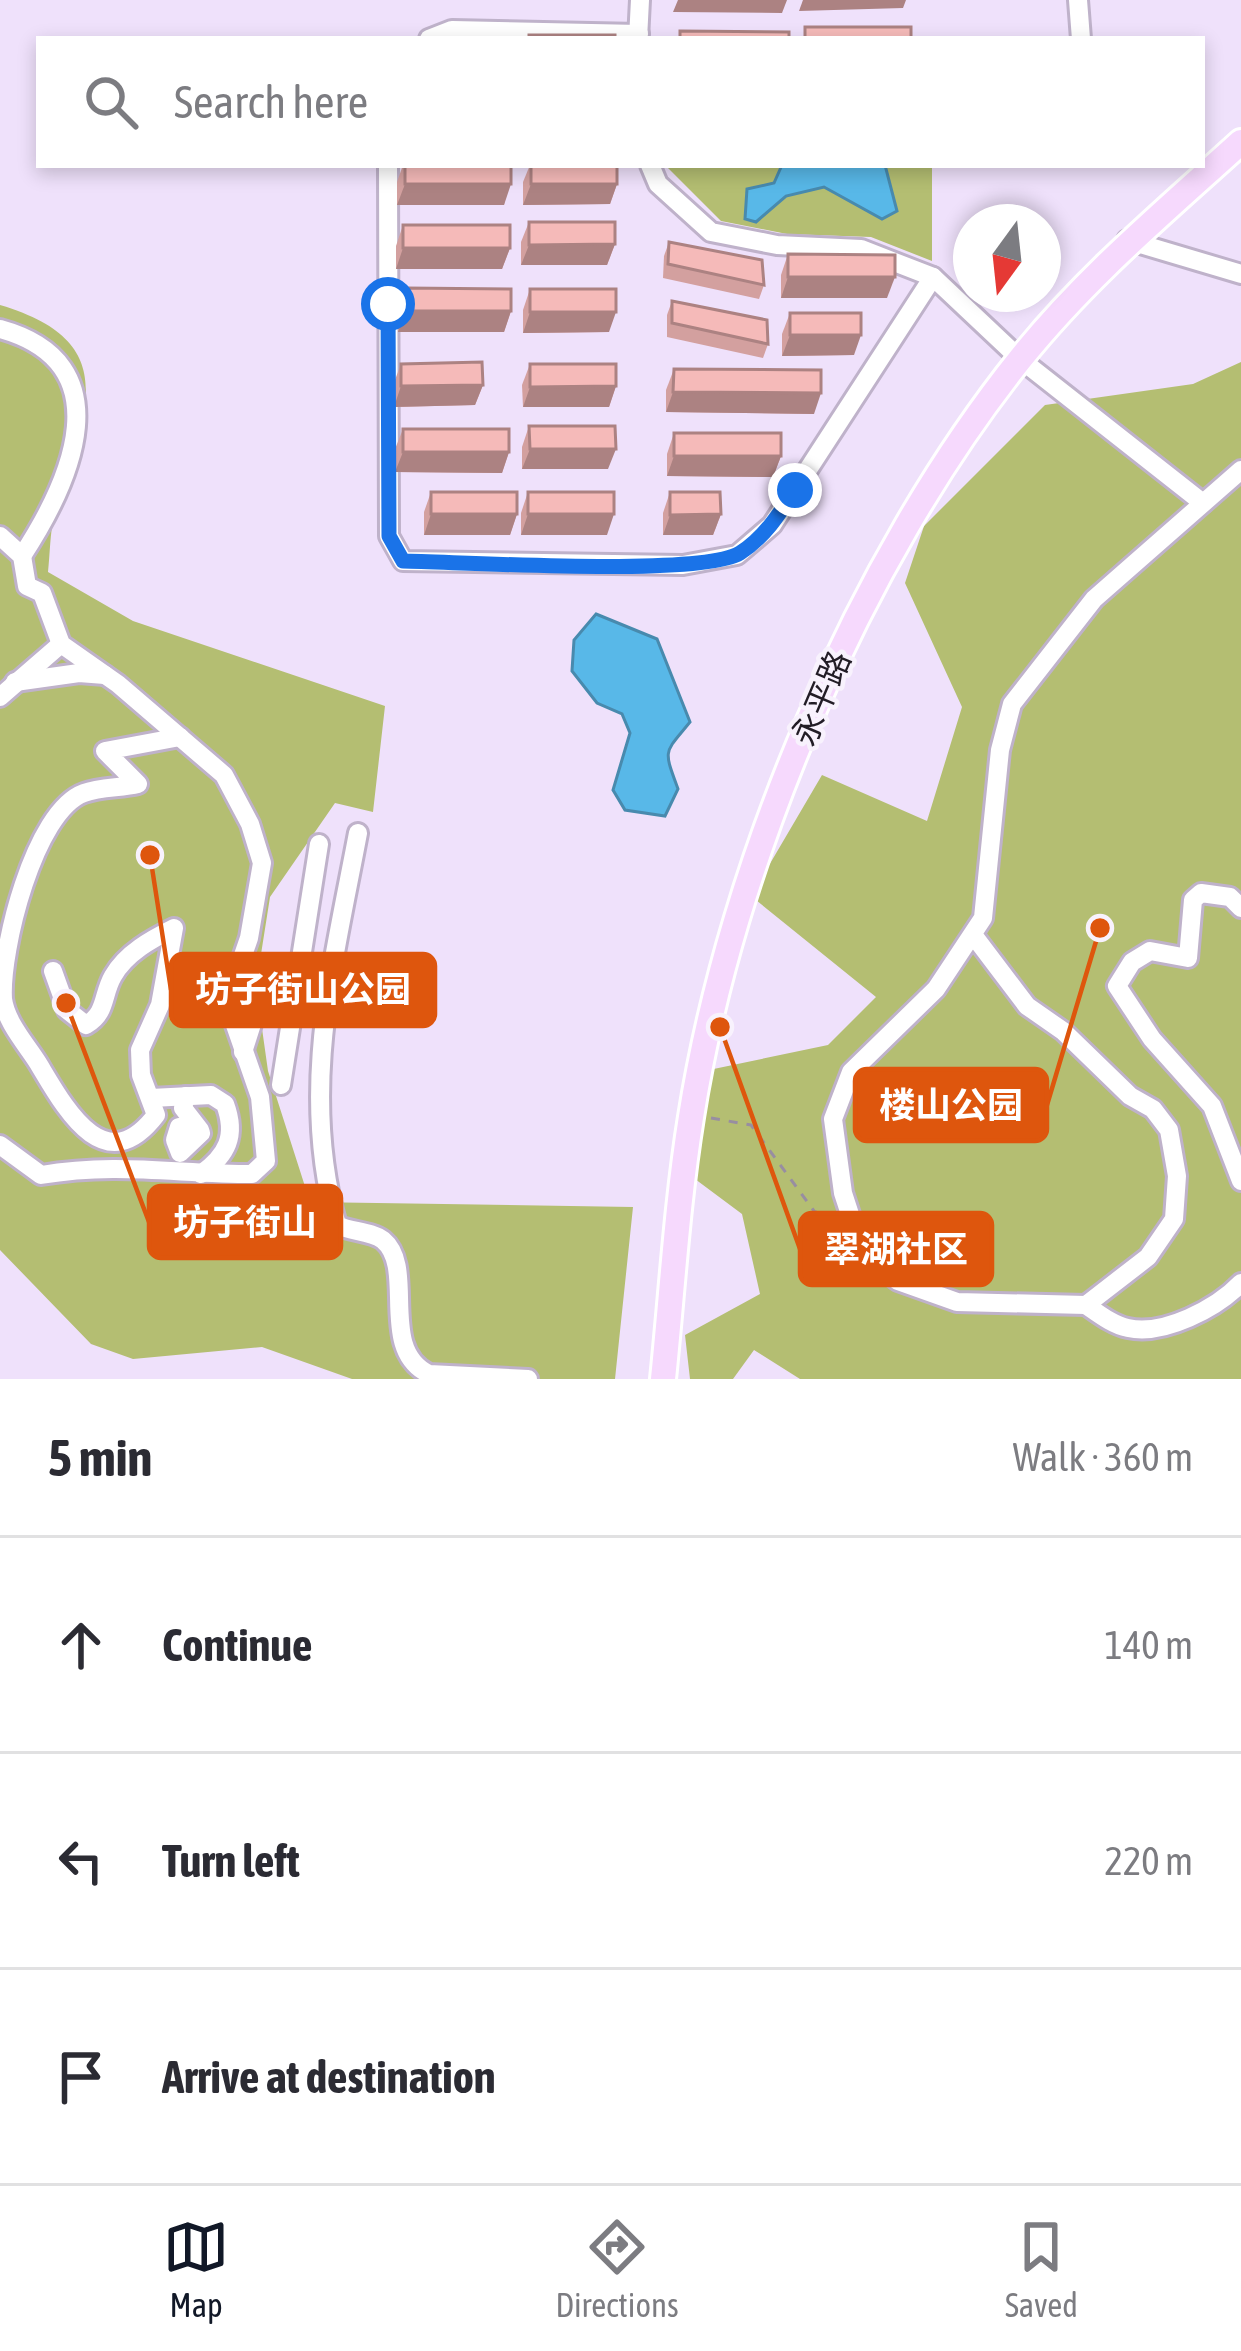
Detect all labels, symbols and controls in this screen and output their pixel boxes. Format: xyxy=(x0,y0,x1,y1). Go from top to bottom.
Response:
search box xyxy=(36,36,1205,168)
icon: search xyxy=(78,69,144,135)
text: Search here xyxy=(174,76,368,128)
north arrow xyxy=(953,204,1061,312)
route start xyxy=(361,277,415,331)
route end xyxy=(768,463,822,517)
street label: 永平路 xyxy=(784,645,858,751)
callout: 坊子街山公园 xyxy=(171,954,435,1026)
text: 坊子街山公园 xyxy=(195,968,411,1010)
callout: 楼山公园 xyxy=(855,1069,1047,1141)
text: 楼山公园 xyxy=(879,1084,1023,1126)
callout: 坊子街山 xyxy=(149,1186,341,1258)
text: 坊子街山 xyxy=(173,1201,317,1243)
callout: 翠湖社区 xyxy=(800,1213,992,1285)
text: 翠湖社区 xyxy=(824,1228,968,1270)
text: 5 min xyxy=(48,1428,152,1487)
text: Walk · 360 m xyxy=(1013,1435,1193,1479)
icon: ahead xyxy=(48,1612,114,1678)
text: Continue xyxy=(162,1619,313,1671)
text: 140 m xyxy=(1105,1623,1193,1667)
icon: left xyxy=(48,1828,114,1894)
text: Turn left xyxy=(162,1835,300,1887)
text: 220 m xyxy=(1105,1839,1193,1883)
icon: arrive xyxy=(48,2044,114,2110)
text: Arrive at destination xyxy=(162,2051,496,2103)
tab: Map xyxy=(163,2214,229,2324)
tab: Directions xyxy=(555,2214,679,2324)
tab: Saved xyxy=(1005,2214,1078,2324)

